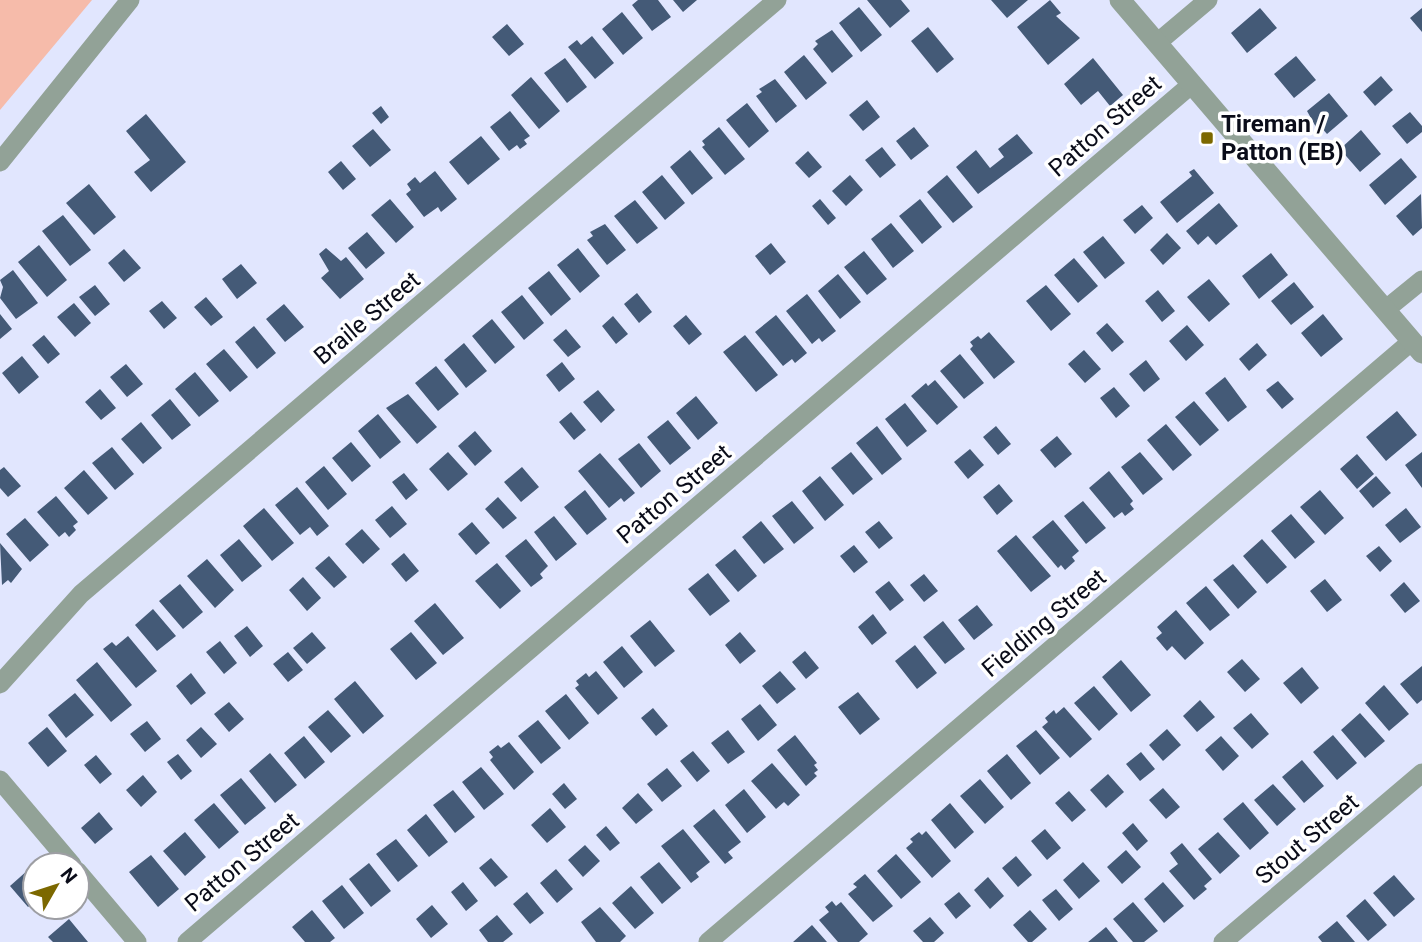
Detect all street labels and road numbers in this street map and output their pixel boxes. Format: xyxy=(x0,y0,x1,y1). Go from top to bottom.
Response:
street label: Patton Street xyxy=(1043,69,1167,182)
street label: Braile Street xyxy=(308,266,426,370)
street label: Patton Street xyxy=(611,438,737,550)
street label: Fielding Street xyxy=(976,563,1112,683)
street label: Stout Street xyxy=(1250,788,1364,890)
street label: Patton Street xyxy=(179,806,305,918)

